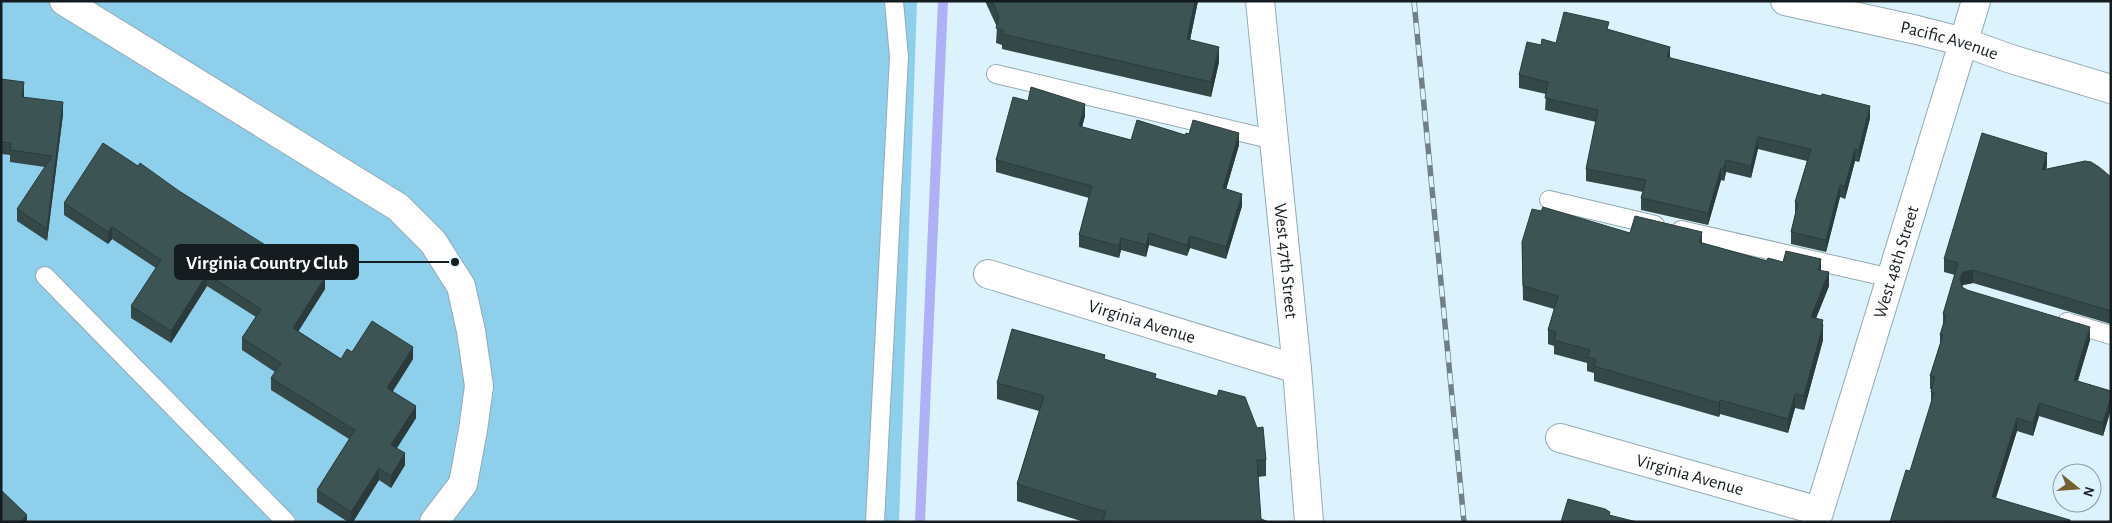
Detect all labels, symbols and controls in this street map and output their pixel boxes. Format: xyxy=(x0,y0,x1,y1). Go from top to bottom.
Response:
street label: Pacific Avenue xyxy=(1899,19,2000,64)
street label: West 47th Street xyxy=(1270,202,1300,320)
street label: West 48th Street xyxy=(1871,204,1923,321)
callout: Virginia Country Club xyxy=(175,245,358,279)
text: Virginia Country Club xyxy=(186,254,348,273)
street label: Virginia Avenue xyxy=(1086,297,1197,347)
street label: Virginia Avenue xyxy=(1634,452,1746,499)
north arrow xyxy=(2052,463,2102,513)
text: N xyxy=(2080,485,2097,498)

